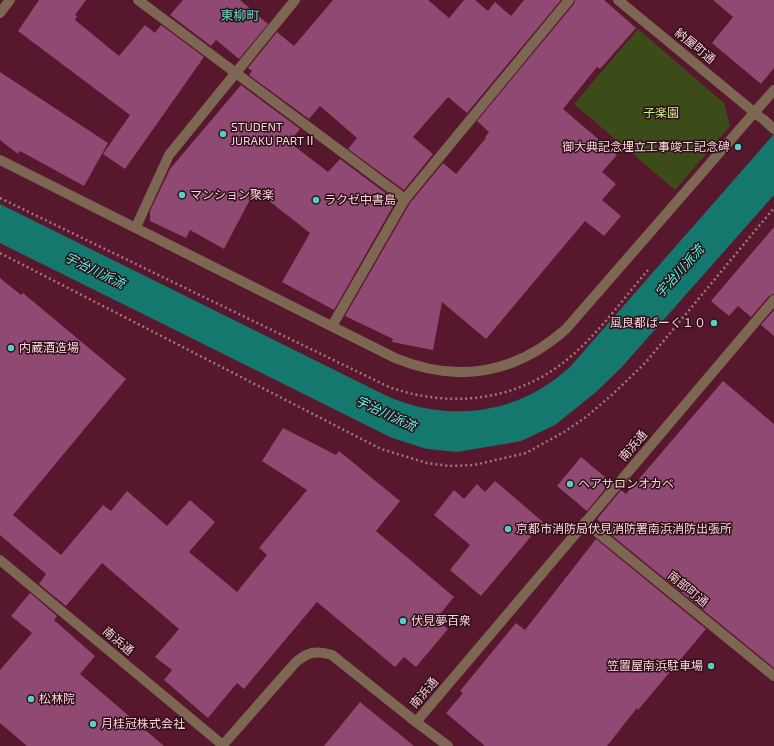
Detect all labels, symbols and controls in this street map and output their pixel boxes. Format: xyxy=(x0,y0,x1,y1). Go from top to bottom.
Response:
district label: 東柳町 xyxy=(220,7,260,23)
street label: 納屋町通 xyxy=(673,25,719,66)
park label: 子楽園 xyxy=(643,105,679,119)
place label: STUDENT JURAKU PARTⅡ xyxy=(231,119,316,147)
marker: STUDENT JURAKU PARTⅡ xyxy=(218,129,228,139)
place label: 御大典記念埋立工事竣工記念碑 xyxy=(562,139,730,153)
marker: 御大典記念埋立工事竣工記念碑 xyxy=(733,142,743,152)
place label: マンション聚楽 xyxy=(190,187,274,201)
marker: マンション聚楽 xyxy=(177,190,187,200)
place label: ラクゼ中書島 xyxy=(324,192,396,206)
marker: ラクゼ中書島 xyxy=(311,195,321,205)
water label: 宇治川派流 xyxy=(651,240,708,301)
water label: 宇治川派流 xyxy=(62,249,130,292)
place label: 風良都ぱーく１０ xyxy=(610,315,706,329)
marker: 風良都ぱーく１０ xyxy=(709,318,719,328)
place label: 内蔵酒造場 xyxy=(19,340,79,354)
marker: 内蔵酒造場 xyxy=(6,343,16,353)
water label: 宇治川派流 xyxy=(353,392,421,435)
street label: 南浜通 xyxy=(615,427,649,464)
place label: ヘアサロンオカベ xyxy=(578,476,674,490)
marker: ヘアサロンオカベ xyxy=(565,479,575,489)
place label: 京都市消防局伏見消防署南浜消防出張所 xyxy=(516,521,732,535)
marker: 京都市消防局伏見消防署南浜消防出張所 xyxy=(503,524,513,534)
street label: 南部町通 xyxy=(666,568,712,609)
place label: 伏見夢百衆 xyxy=(411,613,471,627)
marker: 伏見夢百衆 xyxy=(398,616,408,626)
street label: 南浜通 xyxy=(100,623,137,657)
place label: 笠置屋南浜駐車場 xyxy=(607,658,703,672)
marker: 笠置屋南浜駐車場 xyxy=(706,661,716,671)
street label: 南浜通 xyxy=(406,674,440,711)
place label: 松林院 xyxy=(39,691,75,705)
marker: 松林院 xyxy=(26,694,36,704)
place label: 月桂冠株式会社 xyxy=(101,716,185,730)
marker: 月桂冠株式会社 xyxy=(88,719,98,729)

